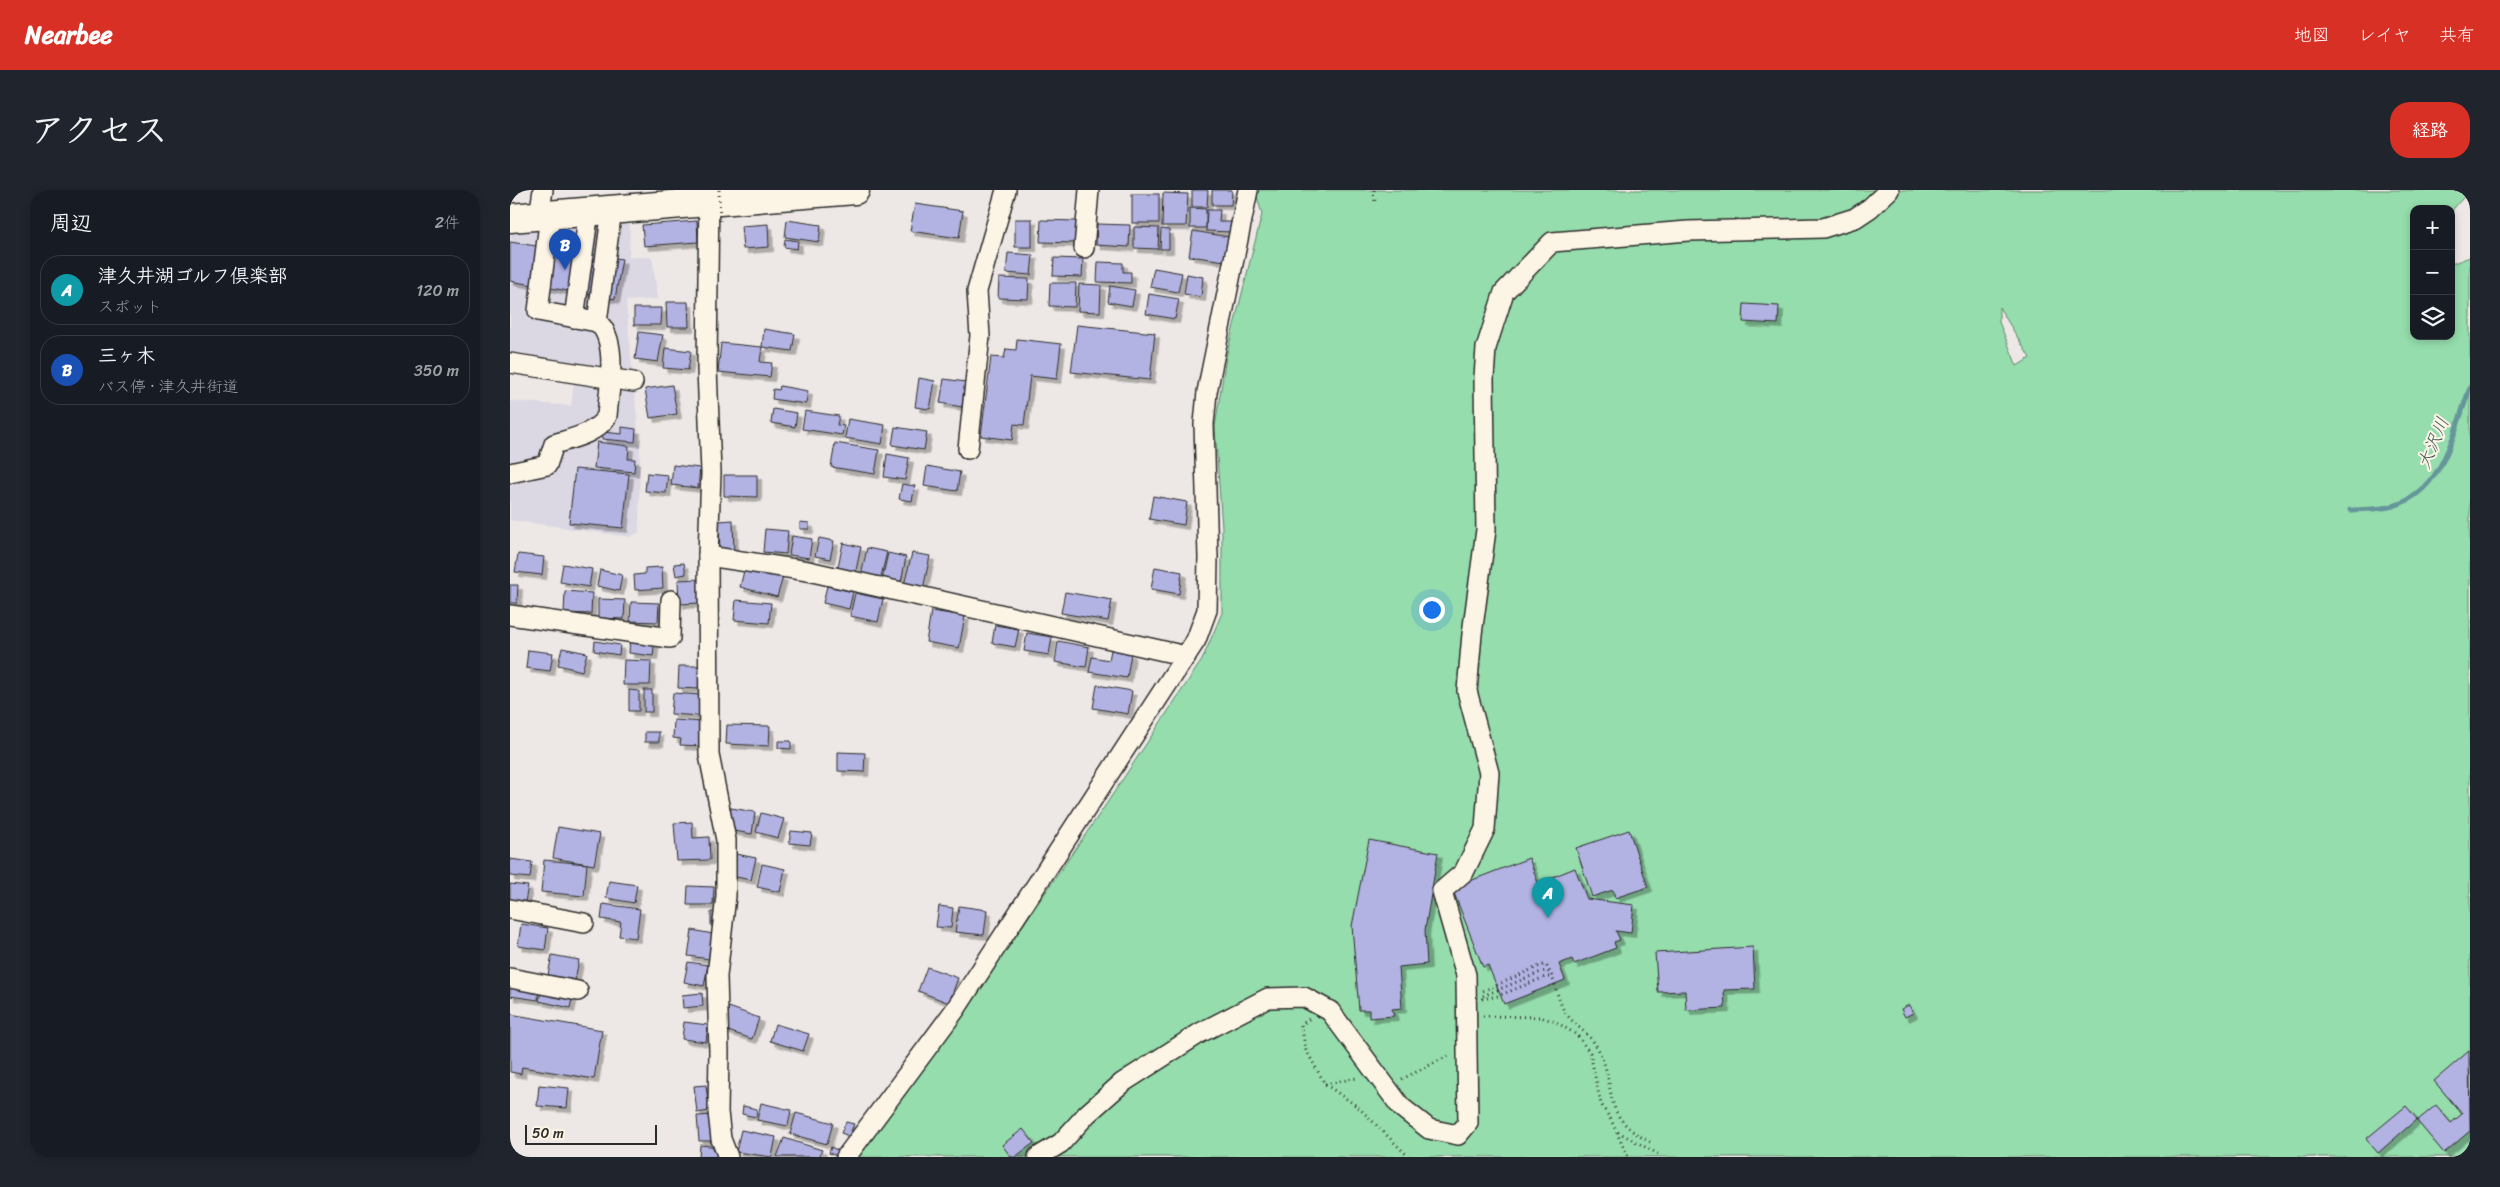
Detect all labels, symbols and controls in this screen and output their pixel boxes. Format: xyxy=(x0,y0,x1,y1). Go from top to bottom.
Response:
text: Nearbee xyxy=(25,14,113,56)
text: 地図 xyxy=(2294,19,2330,51)
text: レイヤ xyxy=(2358,19,2411,51)
text: 共有 xyxy=(2439,19,2475,51)
text: アクセス xyxy=(30,99,168,161)
button: 経路 xyxy=(2390,102,2470,158)
text: 周辺 xyxy=(50,204,92,242)
map controls xyxy=(2410,205,2455,340)
button: + xyxy=(2410,205,2455,250)
text: 2件 xyxy=(435,208,460,237)
pin: B xyxy=(549,229,581,270)
button: − xyxy=(2410,250,2455,295)
text: 津久井湖ゴルフ倶楽部 xyxy=(98,259,287,292)
text: A xyxy=(62,276,72,305)
text: 120 m xyxy=(416,276,459,305)
text: スポット xyxy=(98,292,162,321)
button: layers xyxy=(2410,295,2455,340)
text: 三ヶ木 xyxy=(98,339,155,372)
text: B xyxy=(62,356,72,385)
text: 350 m xyxy=(414,356,459,385)
text: バス停 · 津久井街道 xyxy=(98,372,239,401)
water label: 大沢川 xyxy=(2408,412,2458,474)
your location xyxy=(1419,597,1445,623)
pin: A xyxy=(1532,877,1564,918)
text: 50 m xyxy=(532,1121,564,1146)
scale bar xyxy=(525,1122,658,1145)

